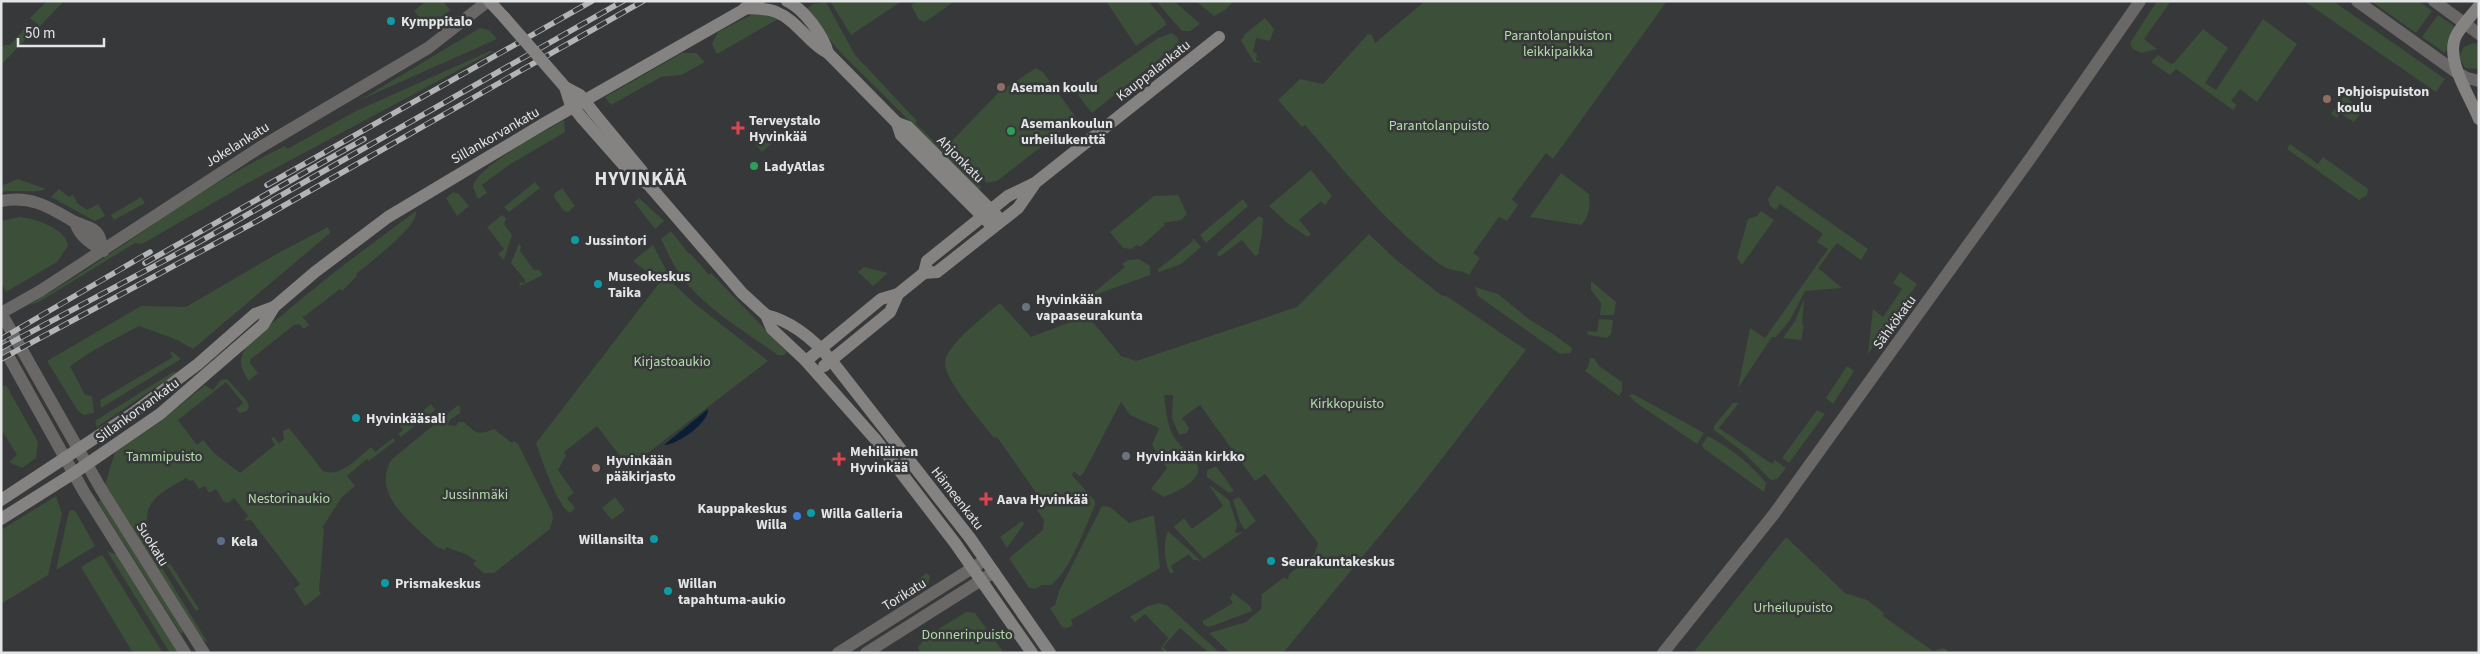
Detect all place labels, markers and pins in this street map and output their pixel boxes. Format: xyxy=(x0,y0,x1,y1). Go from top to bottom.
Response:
place label: Kymppitalo xyxy=(401,12,473,32)
marker: Kymppitalo xyxy=(385,15,397,27)
place label: Aseman koulu xyxy=(1010,78,1098,98)
marker: Aseman koulu xyxy=(995,81,1007,93)
place label: Pohjoispuiston koulu xyxy=(2337,82,2429,118)
marker: Pohjoispuiston koulu xyxy=(2321,93,2333,105)
place label: Terveystalo Hyvinkää xyxy=(749,111,821,147)
place label: Asemankoulun urheilukenttä xyxy=(1020,114,1113,150)
marker: Terveystalo Hyvinkää xyxy=(731,121,745,135)
marker: Asemankoulun urheilukenttä xyxy=(1005,125,1017,137)
place label: LadyAtlas xyxy=(764,157,825,177)
marker: LadyAtlas xyxy=(748,160,760,172)
place label: Jussintori xyxy=(585,231,647,251)
marker: Jussintori xyxy=(569,234,581,246)
place label: Museokeskus Taika xyxy=(608,267,690,303)
marker: Museokeskus Taika xyxy=(592,278,604,290)
place label: Hyvinkään vapaaseurakunta xyxy=(1036,290,1143,326)
marker: Hyvinkään vapaaseurakunta xyxy=(1020,301,1032,313)
place label: Hyvinkääsali xyxy=(366,409,446,429)
marker: Hyvinkääsali xyxy=(350,412,362,424)
place label: Mehiläinen Hyvinkää xyxy=(850,442,918,478)
place label: Hyvinkään kirkko xyxy=(1136,447,1245,467)
marker: Hyvinkään kirkko xyxy=(1120,450,1132,462)
place label: Hyvinkään pääkirjasto xyxy=(606,451,676,487)
marker: Mehiläinen Hyvinkää xyxy=(832,452,846,466)
marker: Hyvinkään pääkirjasto xyxy=(590,462,602,474)
place label: Aava Hyvinkää xyxy=(996,490,1088,510)
marker: Aava Hyvinkää xyxy=(979,492,993,506)
place label: Kauppakeskus Willa xyxy=(698,499,787,535)
place label: Willa Galleria xyxy=(821,504,903,524)
marker: Willa Galleria xyxy=(805,507,817,519)
marker: Kauppakeskus Willa xyxy=(791,510,803,522)
place label: Willansilta xyxy=(579,530,644,550)
place label: Kela xyxy=(231,532,258,552)
marker: Willansilta xyxy=(648,533,660,545)
marker: Kela xyxy=(215,535,227,547)
place label: Seurakuntakeskus xyxy=(1281,552,1395,572)
marker: Seurakuntakeskus xyxy=(1265,555,1277,567)
place label: Prismakeskus xyxy=(395,574,481,594)
place label: Willan tapahtuma-aukio xyxy=(678,574,786,610)
marker: Prismakeskus xyxy=(379,577,391,589)
marker: Willan tapahtuma-aukio xyxy=(662,585,674,597)

